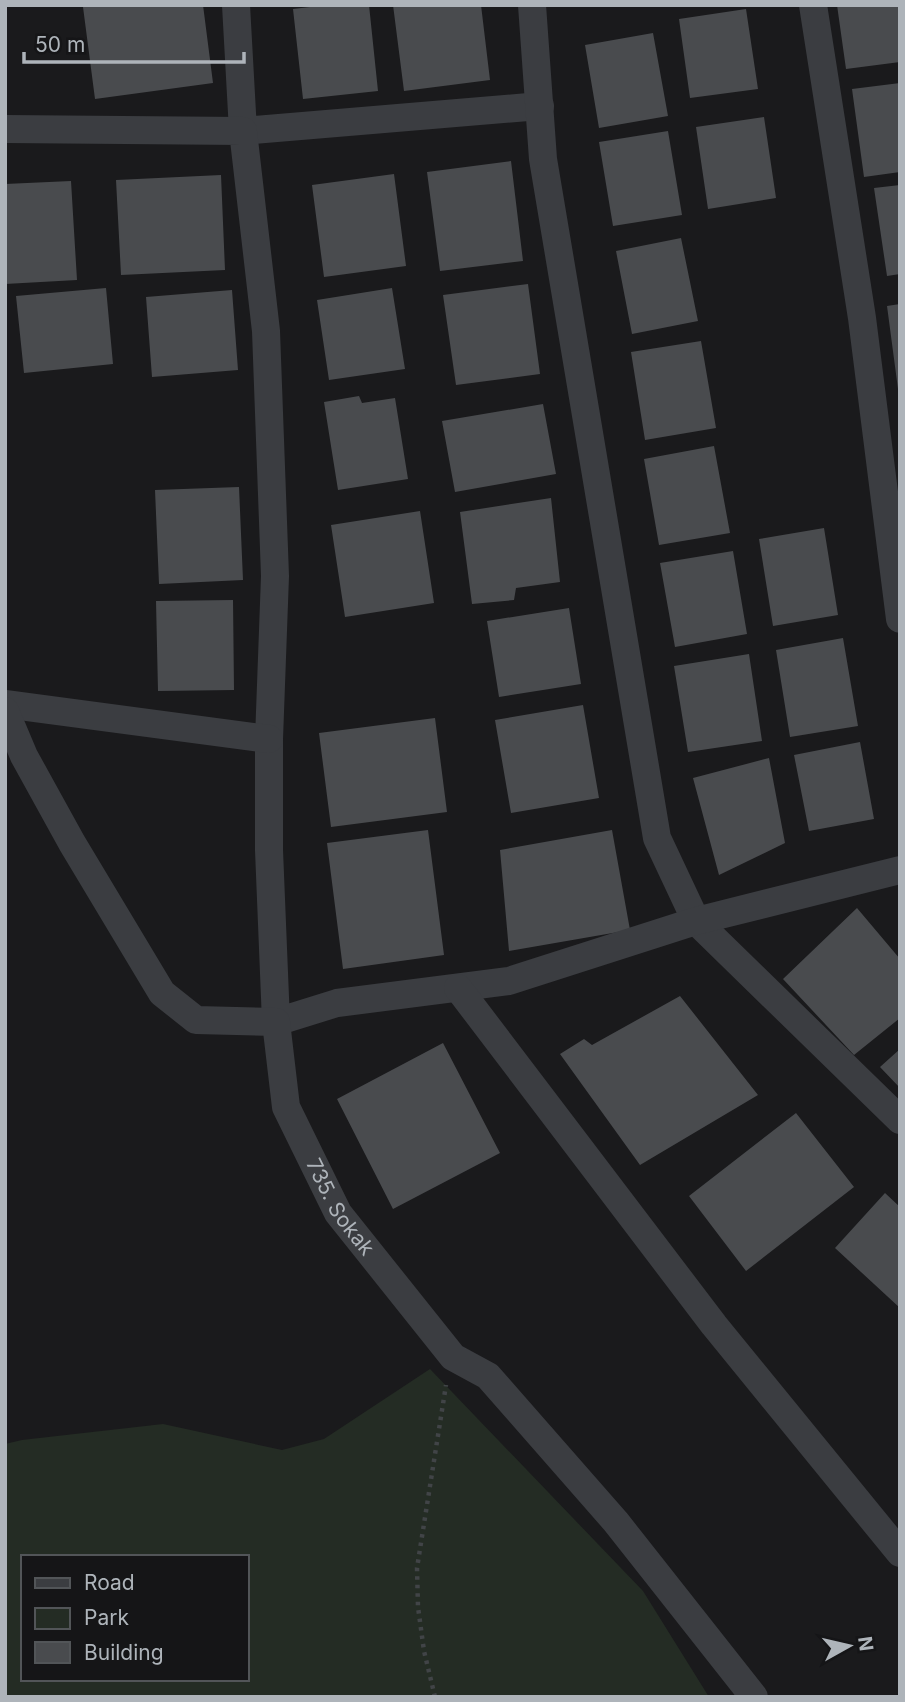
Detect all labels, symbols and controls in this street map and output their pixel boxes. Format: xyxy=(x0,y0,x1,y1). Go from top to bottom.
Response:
scale bar xyxy=(24,21,245,65)
text: 50 m xyxy=(35,32,85,57)
street label: 735. Sokak xyxy=(301,1154,380,1260)
legend xyxy=(21,1555,248,1681)
text: Road xyxy=(84,1570,135,1595)
text: Park xyxy=(84,1605,129,1630)
north arrow xyxy=(814,1611,884,1681)
text: N xyxy=(853,1635,878,1652)
text: Building xyxy=(84,1640,164,1665)

